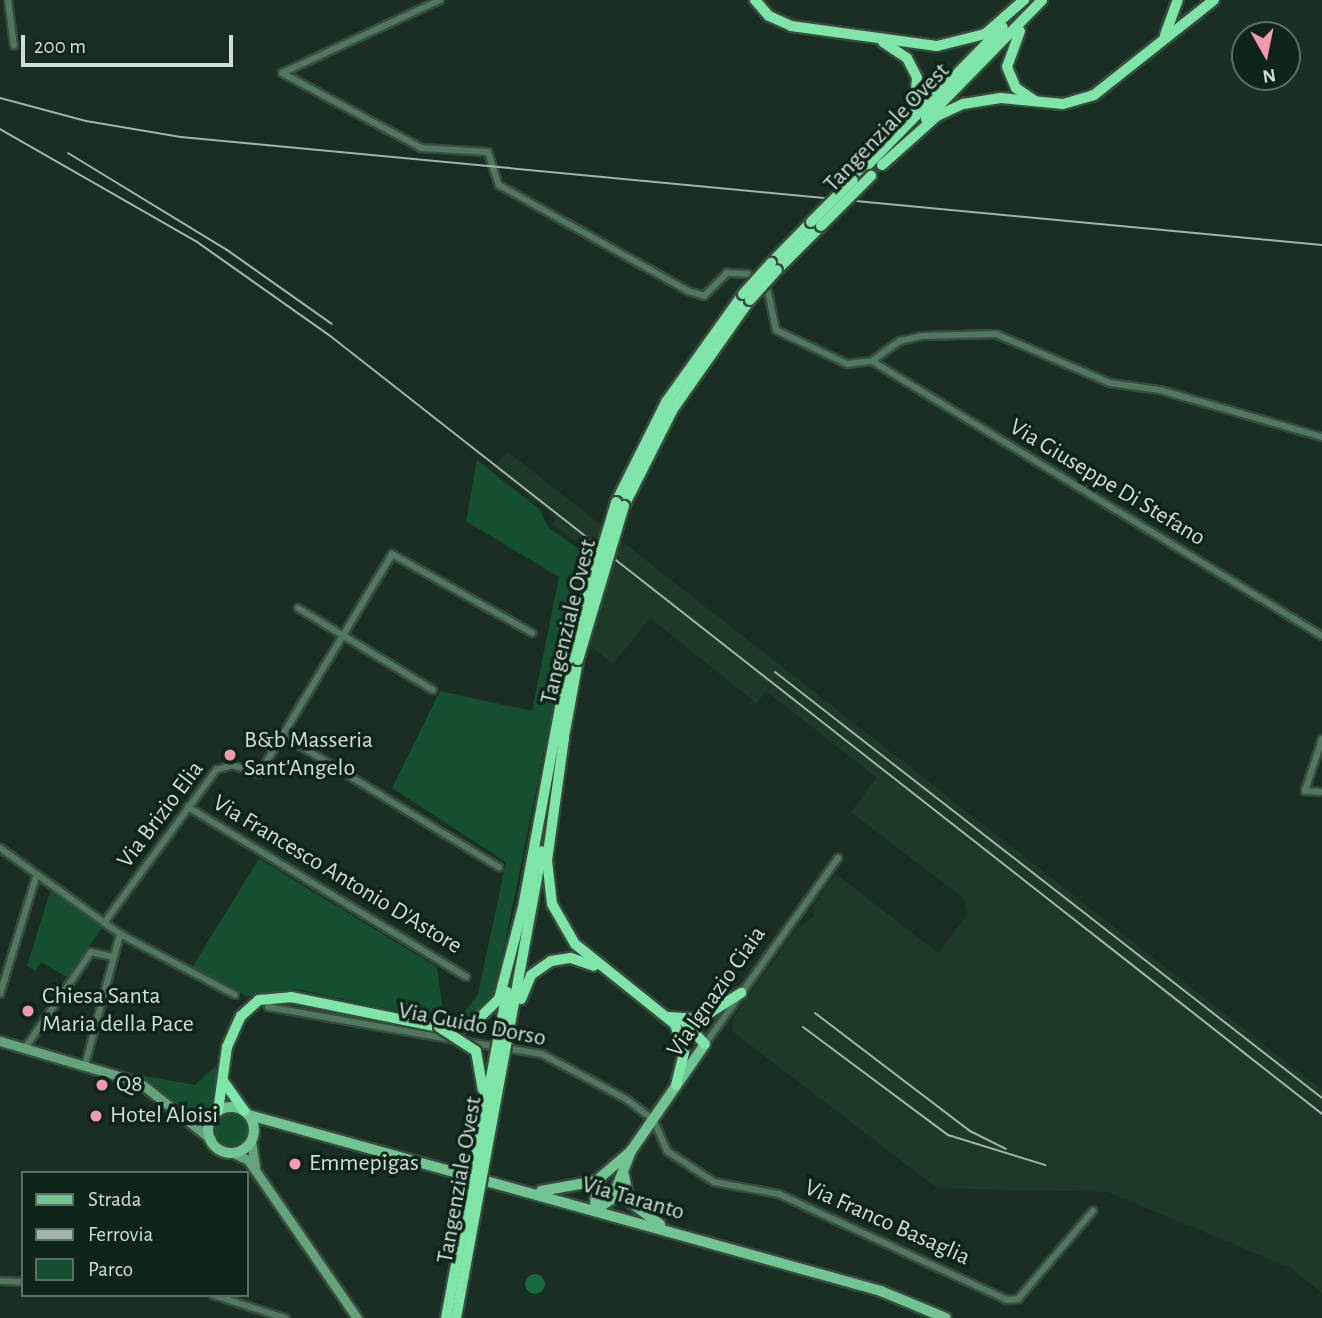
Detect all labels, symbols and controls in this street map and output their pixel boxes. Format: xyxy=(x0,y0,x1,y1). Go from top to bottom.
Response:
scale bar xyxy=(24,21,236,65)
north arrow xyxy=(1231,21,1301,91)
text: 200 m xyxy=(34,36,86,57)
street label: Tangenziale Ovest xyxy=(818,57,956,199)
text: N xyxy=(1261,65,1277,86)
street label: Via Giuseppe Di Stefano xyxy=(1004,413,1210,553)
street label: Tangenziale Ovest xyxy=(535,537,603,707)
place label: B&b Masseria Sant'Angelo xyxy=(244,727,373,783)
marker: B&b Masseria Sant'Angelo xyxy=(222,747,238,763)
street label: Via Brizio Elia xyxy=(111,756,211,874)
street label: Via Francesco Antonio D'Astore xyxy=(207,789,467,961)
street label: Via Ignazio Ciaia xyxy=(661,921,773,1063)
place label: Chiesa Santa Maria della Pace xyxy=(42,983,194,1039)
street label: Via Guido Dorso xyxy=(396,997,548,1053)
marker: Chiesa Santa Maria della Pace xyxy=(20,1003,36,1019)
place label: Q8 xyxy=(116,1071,143,1099)
marker: Q8 xyxy=(94,1077,110,1093)
street label: Tangenziale Ovest xyxy=(431,1094,489,1266)
place label: Hotel Aloisi xyxy=(110,1102,218,1130)
marker: Hotel Aloisi xyxy=(88,1108,104,1124)
place label: Emmepigas xyxy=(309,1150,419,1178)
marker: Emmepigas xyxy=(287,1156,303,1172)
legend xyxy=(21,1171,248,1297)
street label: Via Taranto xyxy=(578,1171,688,1227)
street label: Via Franco Basaglia xyxy=(800,1174,974,1272)
text: Strada xyxy=(88,1189,141,1210)
text: Ferrovia xyxy=(88,1224,153,1245)
text: Parco xyxy=(88,1259,133,1280)

